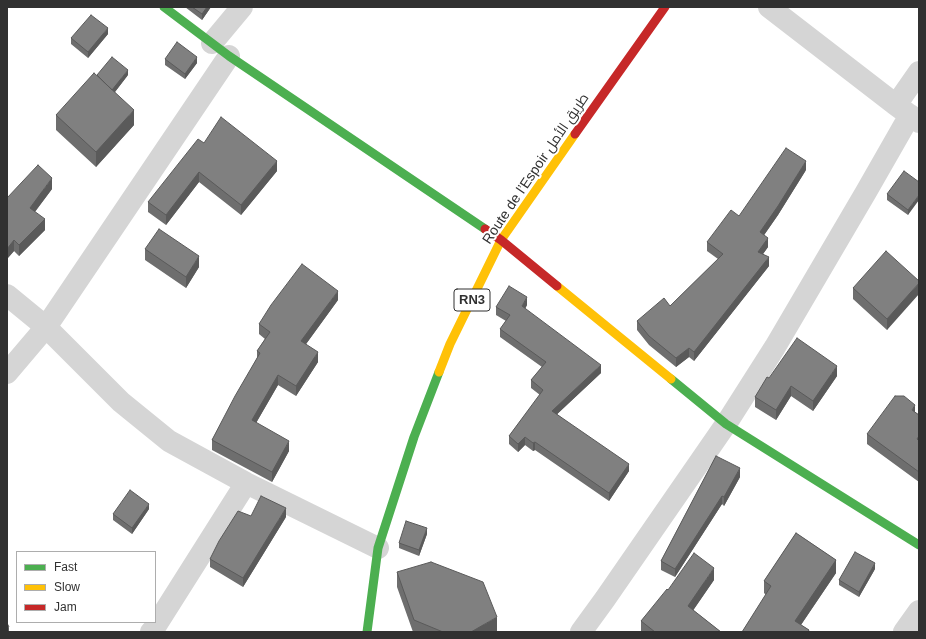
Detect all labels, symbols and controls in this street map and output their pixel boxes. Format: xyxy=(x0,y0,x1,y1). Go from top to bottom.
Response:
street label: Route de l’Espoir طريق الأمل xyxy=(479,91,593,247)
road number: RN3 xyxy=(454,289,490,311)
legend xyxy=(16,551,156,623)
text: Fast xyxy=(54,560,77,574)
text: Slow xyxy=(54,580,80,594)
text: Jam xyxy=(54,600,77,614)

